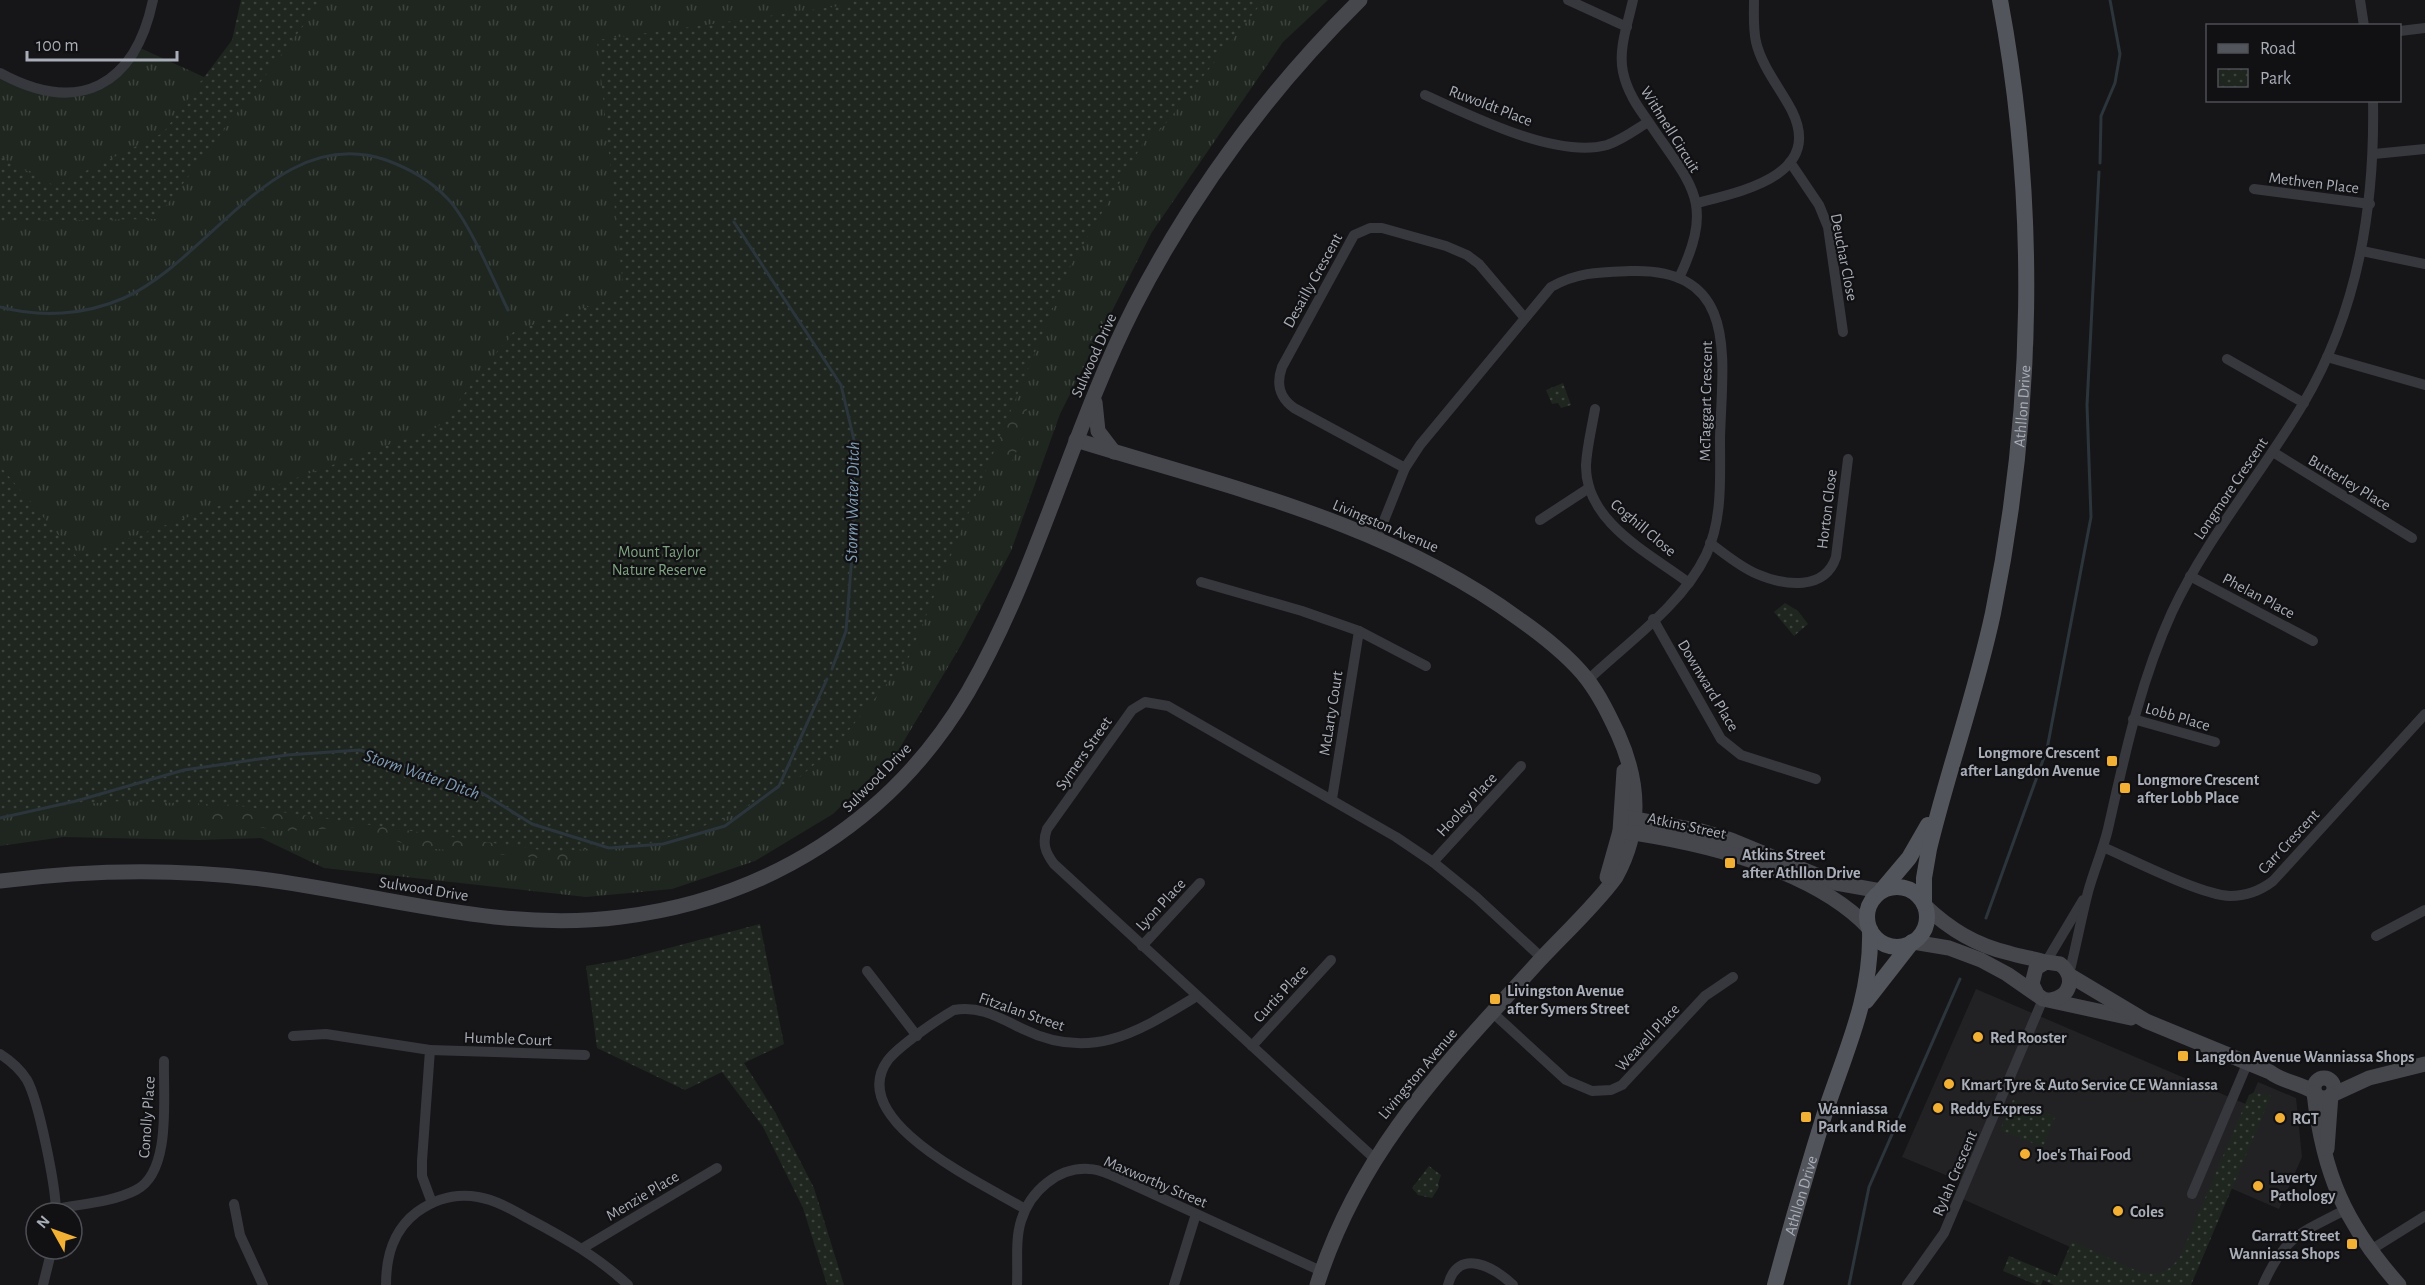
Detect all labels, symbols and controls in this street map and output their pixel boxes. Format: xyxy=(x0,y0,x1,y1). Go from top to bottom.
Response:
scale bar xyxy=(27,24,177,62)
legend xyxy=(2206,24,2401,102)
text: 100 m xyxy=(36,37,79,55)
text: Road xyxy=(2260,40,2296,58)
text: Park xyxy=(2260,70,2292,88)
street label: Ruwoldt Place xyxy=(1447,83,1535,129)
street label: Withnell Circuit xyxy=(1637,84,1703,175)
street label: Methven Place xyxy=(2268,170,2360,196)
street label: Deuchar Close xyxy=(1828,212,1860,302)
street label: Desailly Crescent xyxy=(1280,230,1346,331)
street label: Sulwood Drive xyxy=(1068,311,1120,400)
street label: McTaggart Crescent xyxy=(1697,341,1715,461)
street label: Athllon Drive xyxy=(2011,365,2033,448)
street label: Longmore Crescent xyxy=(2191,435,2271,542)
water label: Storm Water Ditch xyxy=(843,441,863,563)
street label: Butterley Place xyxy=(2305,452,2394,515)
street label: Horton Close xyxy=(1814,468,1840,550)
street label: Livingston Avenue xyxy=(1330,496,1441,555)
street label: Coghill Close xyxy=(1608,496,1679,560)
park label: Mount Taylor Nature Reserve xyxy=(612,544,706,578)
street label: Phelan Place xyxy=(2220,570,2297,622)
street label: Downward Place xyxy=(1675,637,1742,734)
street label: McLarty Court xyxy=(1316,670,1347,757)
street label: Lobb Place xyxy=(2144,700,2212,734)
street label: Symers Street xyxy=(1053,714,1116,794)
street label: Sulwood Drive xyxy=(839,740,914,815)
place label: Longmore Crescent after Langdon Avenue xyxy=(1960,745,2101,779)
water label: Storm Water Ditch xyxy=(361,747,482,803)
marker: Longmore Crescent after Langdon Avenue xyxy=(2105,754,2119,768)
street label: Hooley Place xyxy=(1433,770,1501,840)
place label: Longmore Crescent after Lobb Place xyxy=(2137,772,2260,806)
marker: Longmore Crescent after Lobb Place xyxy=(2118,781,2132,795)
street label: Carr Crescent xyxy=(2255,806,2323,877)
street label: Atkins Street xyxy=(1646,810,1727,842)
place label: Atkins Street after Athllon Drive xyxy=(1742,847,1861,881)
marker: Atkins Street after Athllon Drive xyxy=(1723,856,1737,870)
street label: Sulwood Drive xyxy=(378,874,470,904)
street label: Lyon Place xyxy=(1133,876,1189,934)
street label: Curtis Place xyxy=(1250,962,1311,1025)
place label: Livingston Avenue after Symers Street xyxy=(1507,983,1630,1018)
street label: Fitzalan Street xyxy=(977,990,1067,1034)
marker: Livingston Avenue after Symers Street xyxy=(1488,992,1502,1006)
street label: Weavell Place xyxy=(1613,1001,1683,1075)
street label: Livingston Avenue xyxy=(1375,1025,1460,1122)
street label: Humble Court xyxy=(464,1029,552,1049)
marker: Red Rooster xyxy=(1971,1030,1985,1044)
place label: Red Rooster xyxy=(1990,1030,2067,1046)
marker: Langdon Avenue Wanniassa Shops xyxy=(2176,1049,2190,1063)
place label: Langdon Avenue Wanniassa Shops xyxy=(2195,1049,2415,1065)
street label: Conolly Place xyxy=(136,1075,159,1159)
marker: Kmart Tyre & Auto Service CE Wanniassa xyxy=(1942,1077,1956,1091)
place label: Kmart Tyre & Auto Service CE Wanniassa xyxy=(1961,1077,2218,1094)
place label: Wanniassa Park and Ride xyxy=(1818,1101,1907,1135)
marker: Reddy Express xyxy=(1931,1101,1945,1115)
place label: Reddy Express xyxy=(1950,1101,2042,1118)
marker: Wanniassa Park and Ride xyxy=(1799,1110,1813,1124)
marker: RGT xyxy=(2273,1111,2287,1125)
place label: RGT xyxy=(2292,1111,2319,1127)
street label: Rylah Crescent xyxy=(1930,1128,1981,1219)
marker: Joe's Thai Food xyxy=(2018,1147,2032,1161)
place label: Joe's Thai Food xyxy=(2037,1147,2132,1163)
street label: Maxworthy Street xyxy=(1101,1153,1210,1212)
street label: Athllon Drive xyxy=(1782,1154,1820,1237)
street label: Menzie Place xyxy=(603,1168,682,1224)
place label: Laverty Pathology xyxy=(2270,1170,2336,1205)
marker: Laverty Pathology xyxy=(2251,1179,2265,1193)
north arrow xyxy=(24,1201,84,1261)
marker: Coles xyxy=(2111,1204,2125,1218)
place label: Coles xyxy=(2130,1204,2164,1220)
text: N xyxy=(34,1213,53,1231)
place label: Garratt Street Wanniassa Shops xyxy=(2229,1228,2341,1262)
marker: Garratt Street Wanniassa Shops xyxy=(2345,1237,2359,1251)

